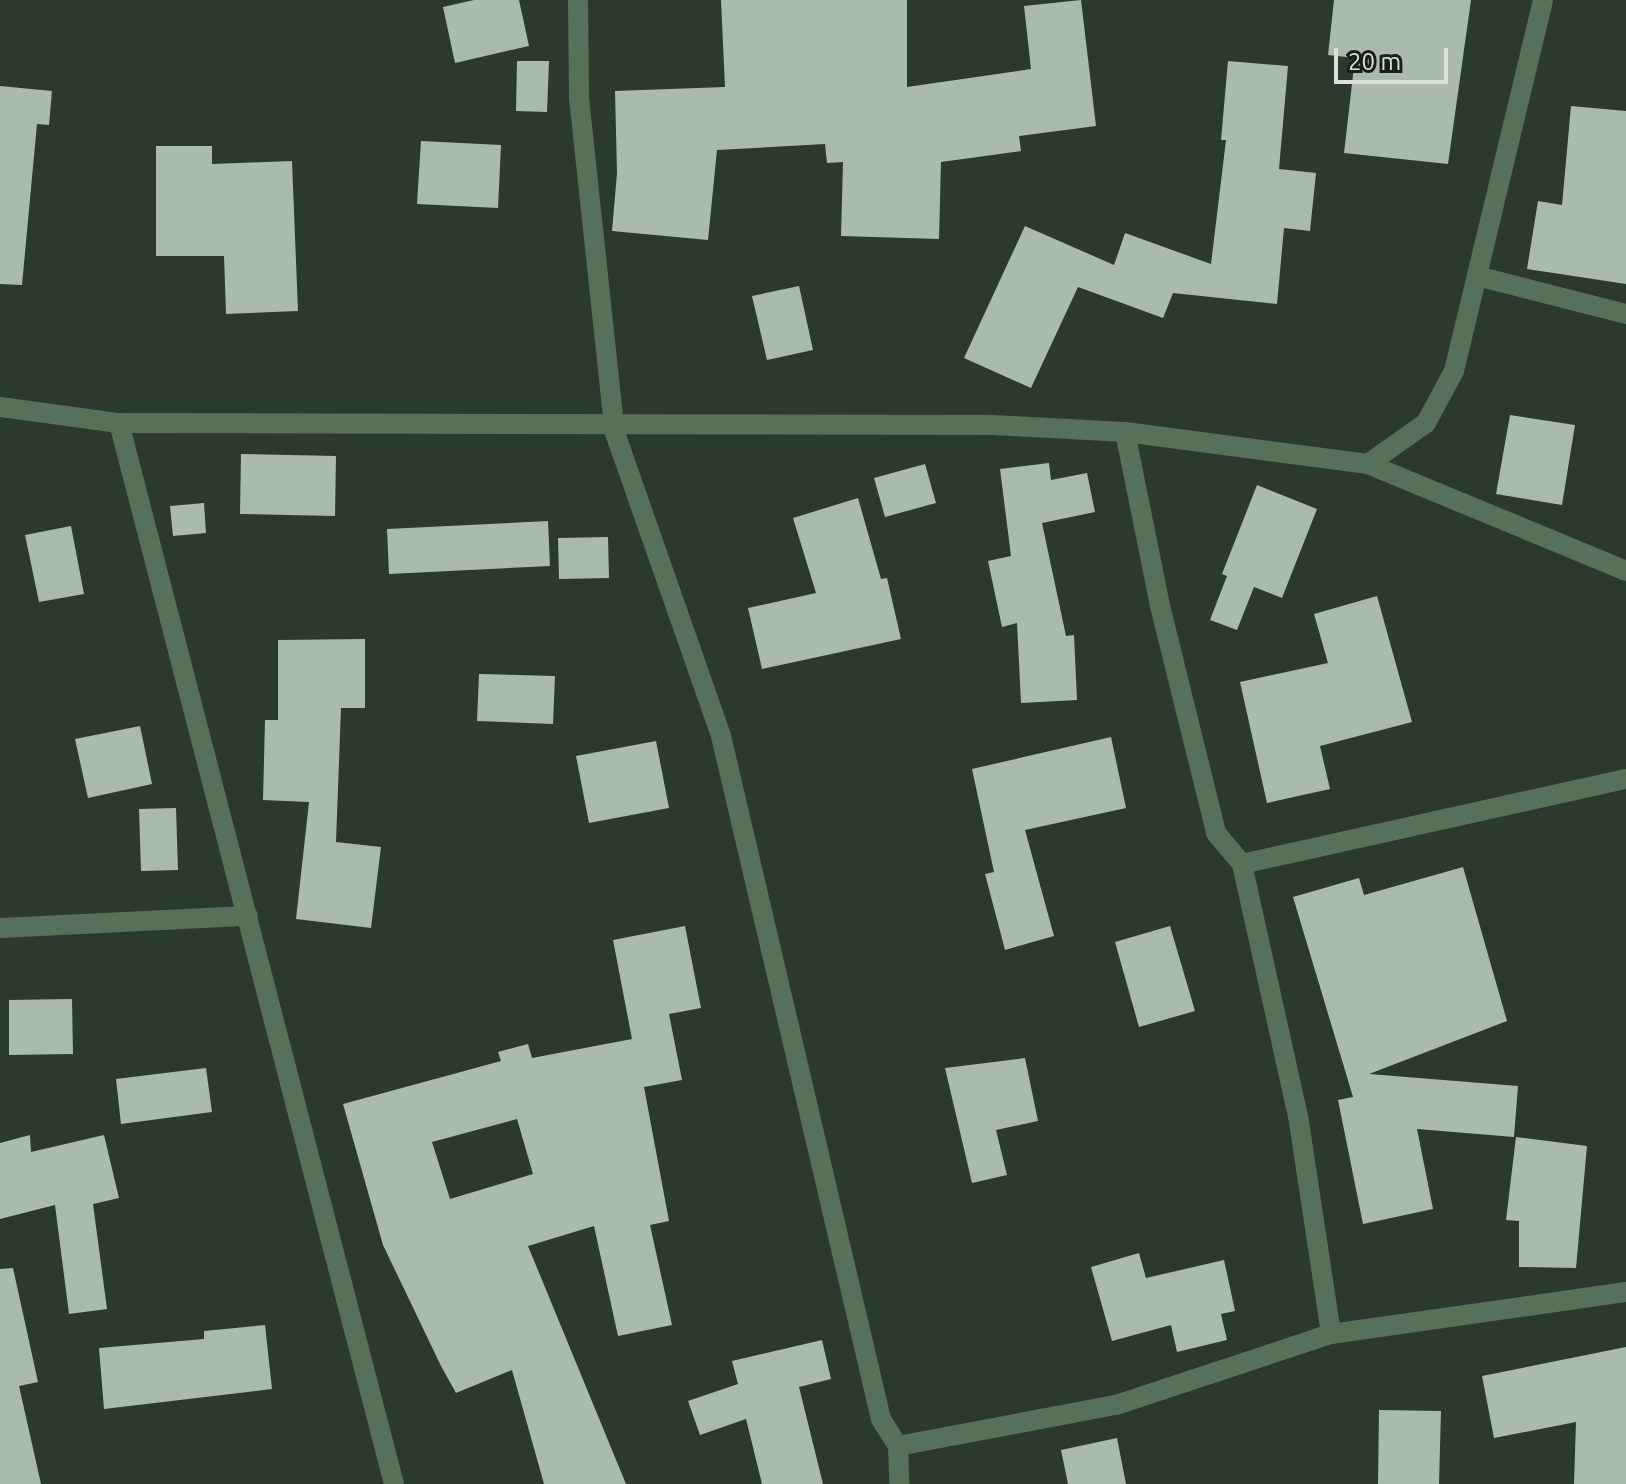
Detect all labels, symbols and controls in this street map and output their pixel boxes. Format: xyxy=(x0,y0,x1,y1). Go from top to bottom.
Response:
scale bar xyxy=(1338,32,1452,82)
text: 20 m xyxy=(1348,48,1401,75)

